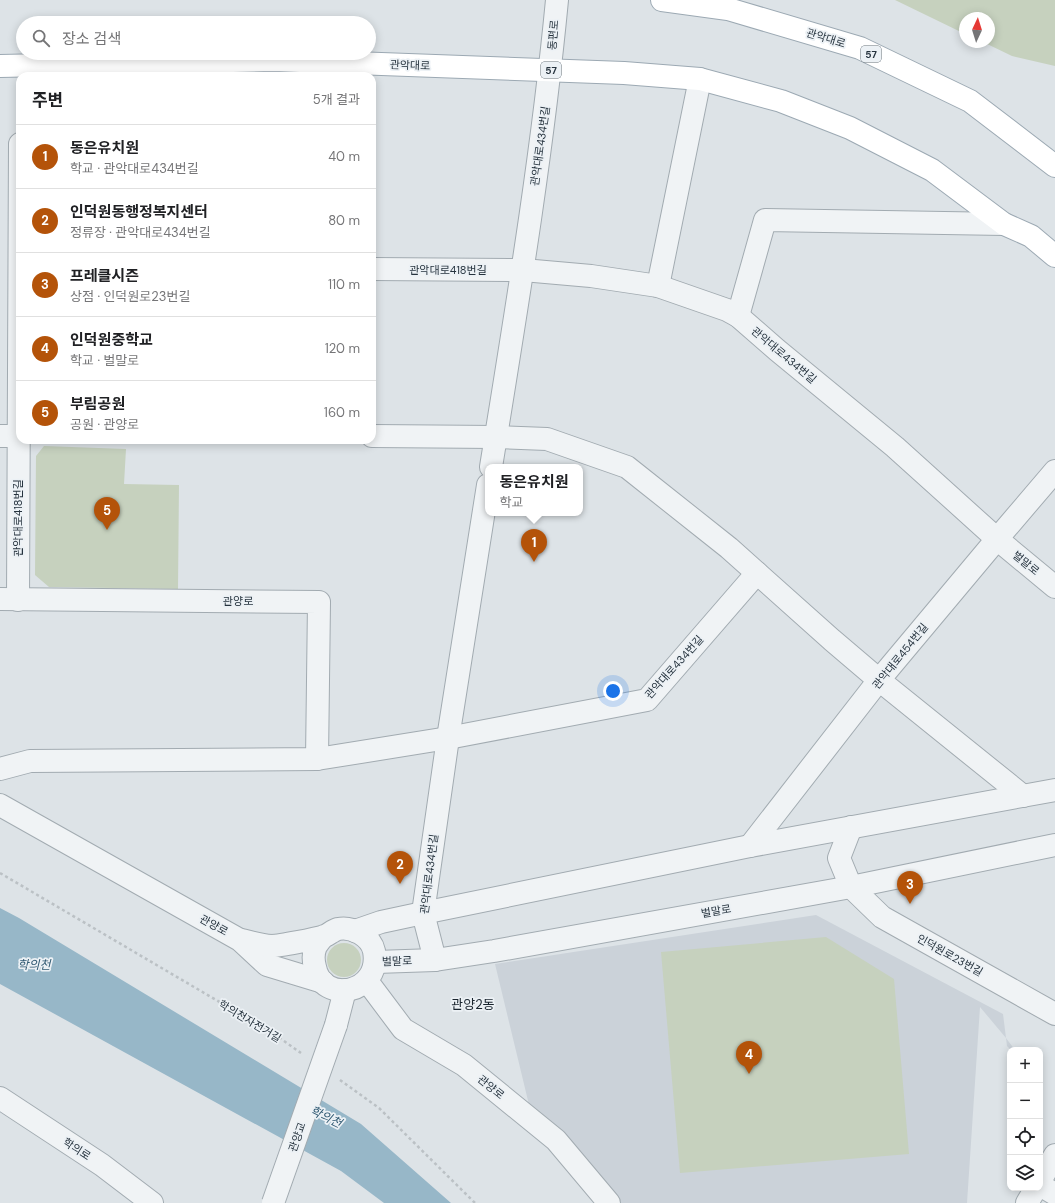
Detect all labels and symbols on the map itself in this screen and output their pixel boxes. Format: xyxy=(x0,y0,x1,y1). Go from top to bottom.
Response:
north arrow xyxy=(959,12,995,48)
street label: 동편로 xyxy=(545,19,561,51)
street label: 관악대로 xyxy=(805,25,847,51)
road number: 57 xyxy=(861,46,881,62)
street label: 관악대로 xyxy=(390,57,430,73)
road number: 57 xyxy=(541,62,561,78)
street label: 관악대로434번길 xyxy=(527,105,553,187)
street label: 관악대로418번길 xyxy=(409,263,487,277)
street label: 관악대로434번길 xyxy=(749,324,819,386)
street label: 관악대로418번길 xyxy=(11,479,25,557)
pin: 5 xyxy=(94,497,120,530)
pin: 1 xyxy=(521,529,547,562)
street label: 벌말로 xyxy=(1010,548,1042,578)
street label: 관양로 xyxy=(223,594,253,608)
street label: 관악대로454번길 xyxy=(869,620,931,692)
street label: 관악대로434번길 xyxy=(642,632,706,702)
your location xyxy=(603,681,623,701)
street label: 관악대로434번길 xyxy=(417,833,441,915)
pin: 2 xyxy=(387,851,413,884)
pin: 3 xyxy=(897,871,923,904)
street label: 벌말로 xyxy=(700,901,732,921)
street label: 관양로 xyxy=(197,912,231,938)
street label: 인덕원로23번길 xyxy=(914,931,986,979)
street label: 벌말로 xyxy=(382,953,412,969)
water label: 학의천 xyxy=(17,957,53,973)
district label: 관양2동 xyxy=(451,996,495,1013)
street label: 학의천자전거길 xyxy=(216,997,284,1045)
pin: 4 xyxy=(736,1041,762,1074)
street label: 관양로 xyxy=(475,1072,507,1102)
water label: 학의천 xyxy=(308,1103,346,1132)
street label: 관양교 xyxy=(285,1120,309,1154)
street label: 학의로 xyxy=(60,1135,94,1163)

